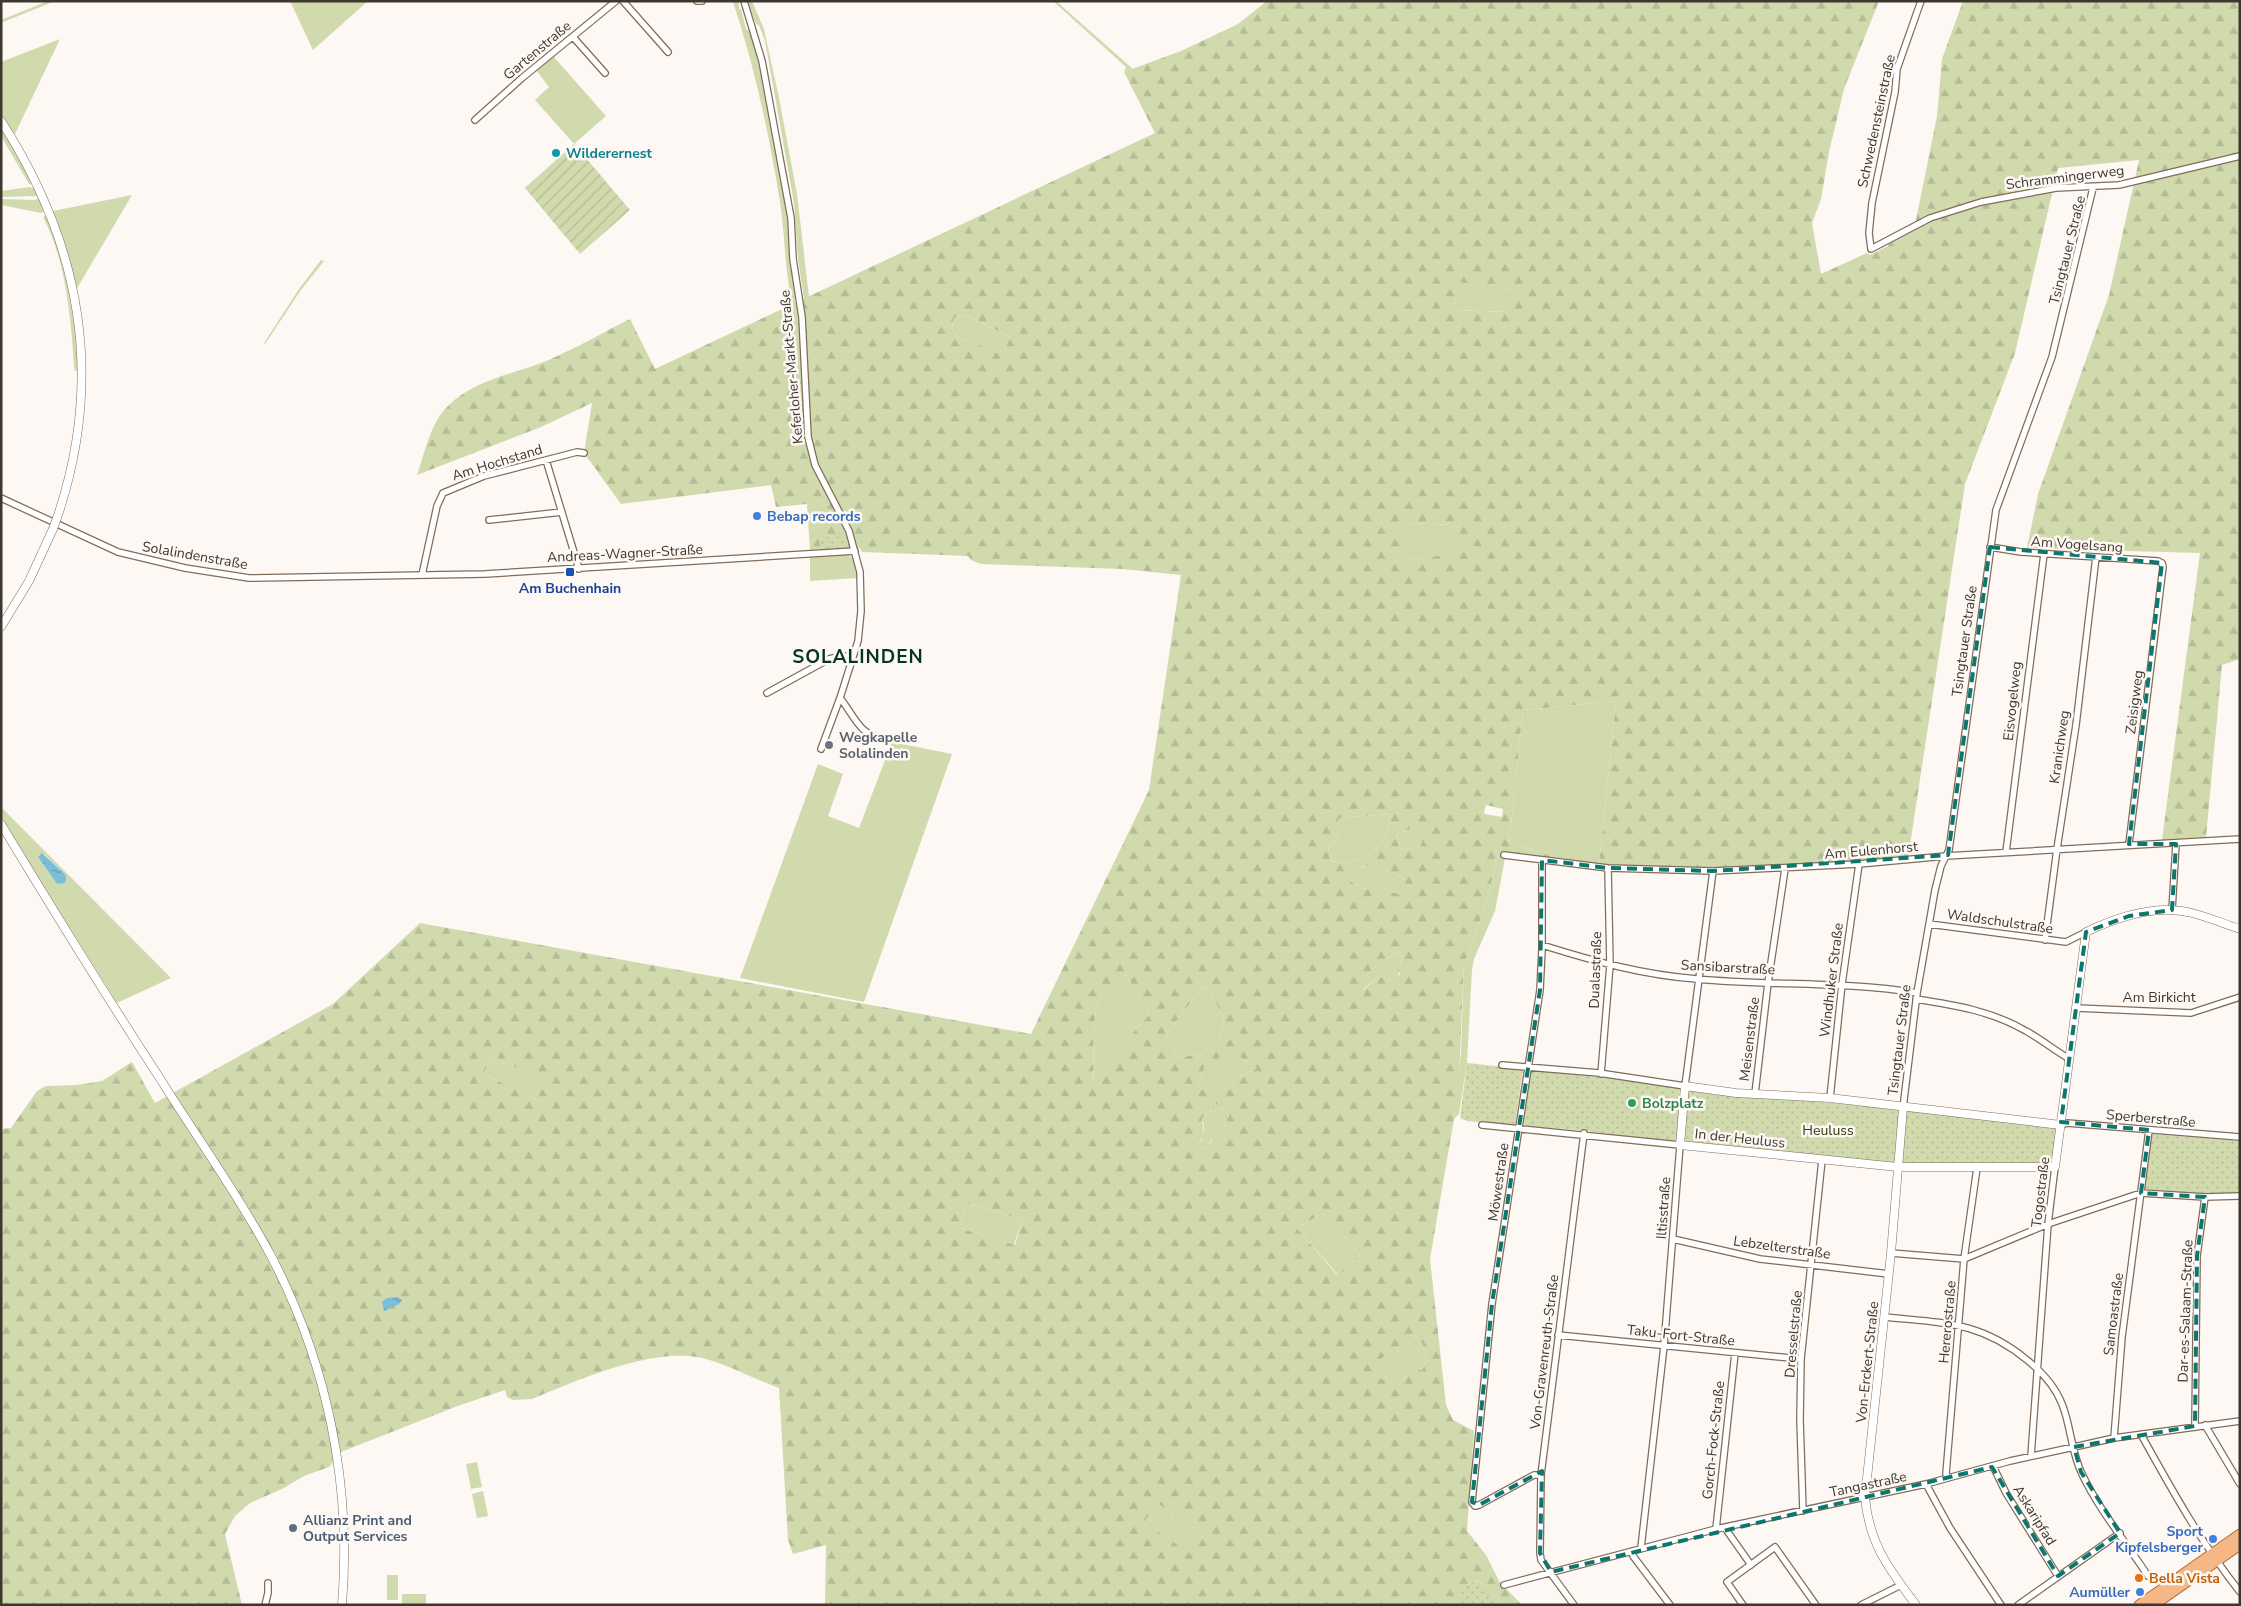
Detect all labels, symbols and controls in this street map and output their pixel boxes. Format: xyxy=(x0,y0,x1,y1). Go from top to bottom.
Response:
street label: Gartenstraße xyxy=(499,16,575,84)
street label: Schwedensteinstraße xyxy=(1853,53,1900,189)
place label: Wilderernest xyxy=(566,144,653,163)
marker: Wilderernest xyxy=(550,147,562,159)
street label: Schrammingerweg xyxy=(2005,161,2125,194)
street label: Tsingtauer Straße xyxy=(2045,194,2090,307)
street label: Keferloher-Markt-Straße xyxy=(775,289,808,445)
street label: Am Hochstand xyxy=(450,440,545,485)
place label: Bebap records xyxy=(767,507,861,526)
marker: Bebap records xyxy=(751,510,763,522)
street label: Am Vogelsang xyxy=(2030,532,2124,557)
street label: Solalindenstraße xyxy=(141,537,249,574)
street label: Andreas-Wagner-Straße xyxy=(547,540,703,567)
marker: Am Buchenhain xyxy=(564,566,576,578)
place label: Am Buchenhain xyxy=(519,579,621,598)
street label: Tsingtauer Straße xyxy=(1947,584,1982,698)
district label: SOLALINDEN xyxy=(792,644,924,670)
street label: Eisvogelweg xyxy=(1999,660,2026,742)
street label: Zeisigweg xyxy=(2121,669,2148,735)
street label: Kranichweg xyxy=(2045,709,2074,785)
place label: Wegkapelle Solalinden xyxy=(839,728,918,763)
marker: Wegkapelle Solalinden xyxy=(823,739,835,751)
street label: Am Eulenhorst xyxy=(1824,837,1919,864)
street label: Waldschulstraße xyxy=(1945,905,2054,938)
street label: Windhuker Straße xyxy=(1815,922,1848,1038)
street label: Dualastraße xyxy=(1585,931,1606,1009)
street label: Sansibarstraße xyxy=(1680,956,1776,979)
street label: Tsingtauer Straße xyxy=(1883,983,1916,1097)
street label: Am Birkicht xyxy=(2122,988,2196,1007)
street label: Meisenstraße xyxy=(1735,996,1764,1082)
place label: Bolzplatz xyxy=(1642,1094,1704,1113)
marker: Bolzplatz xyxy=(1626,1097,1638,1109)
street label: Sperberstraße xyxy=(2105,1105,2197,1132)
park label: Heuluss xyxy=(1802,1121,1854,1140)
street label: In der Heuluss xyxy=(1694,1124,1786,1153)
street label: Möwestraße xyxy=(1484,1142,1513,1222)
street label: Togostraße xyxy=(2027,1156,2054,1229)
street label: Iltisstraße xyxy=(1652,1176,1675,1240)
street label: Lebzelterstraße xyxy=(1732,1231,1832,1264)
street label: Dar-es-Salaam-Straße xyxy=(2174,1239,2197,1383)
street label: Samoastraße xyxy=(2099,1272,2128,1357)
street label: Von-Gravenreuth-Straße xyxy=(1525,1273,1563,1432)
street label: Hererostraße xyxy=(1934,1280,1961,1364)
street label: Dresselstraße xyxy=(1780,1290,1807,1379)
street label: Von-Erckert-Straße xyxy=(1852,1300,1883,1425)
street label: Taku-Fort-Straße xyxy=(1626,1320,1736,1351)
street label: Gorch-Fock-Straße xyxy=(1698,1380,1729,1500)
street label: Tangastraße xyxy=(1828,1467,1908,1502)
street label: Askaripfad xyxy=(2009,1482,2061,1549)
place label: Allianz Print and Output Services xyxy=(303,1511,412,1546)
marker: Allianz Print and Output Services xyxy=(287,1522,299,1534)
place label: Sport Kipfelsberger xyxy=(2115,1522,2204,1557)
marker: Sport Kipfelsberger xyxy=(2207,1533,2219,1545)
place label: Bella Vista xyxy=(2149,1569,2220,1588)
marker: Bella Vista xyxy=(2133,1572,2145,1584)
place label: Aumüller xyxy=(2069,1583,2130,1602)
marker: Aumüller xyxy=(2134,1586,2146,1598)

